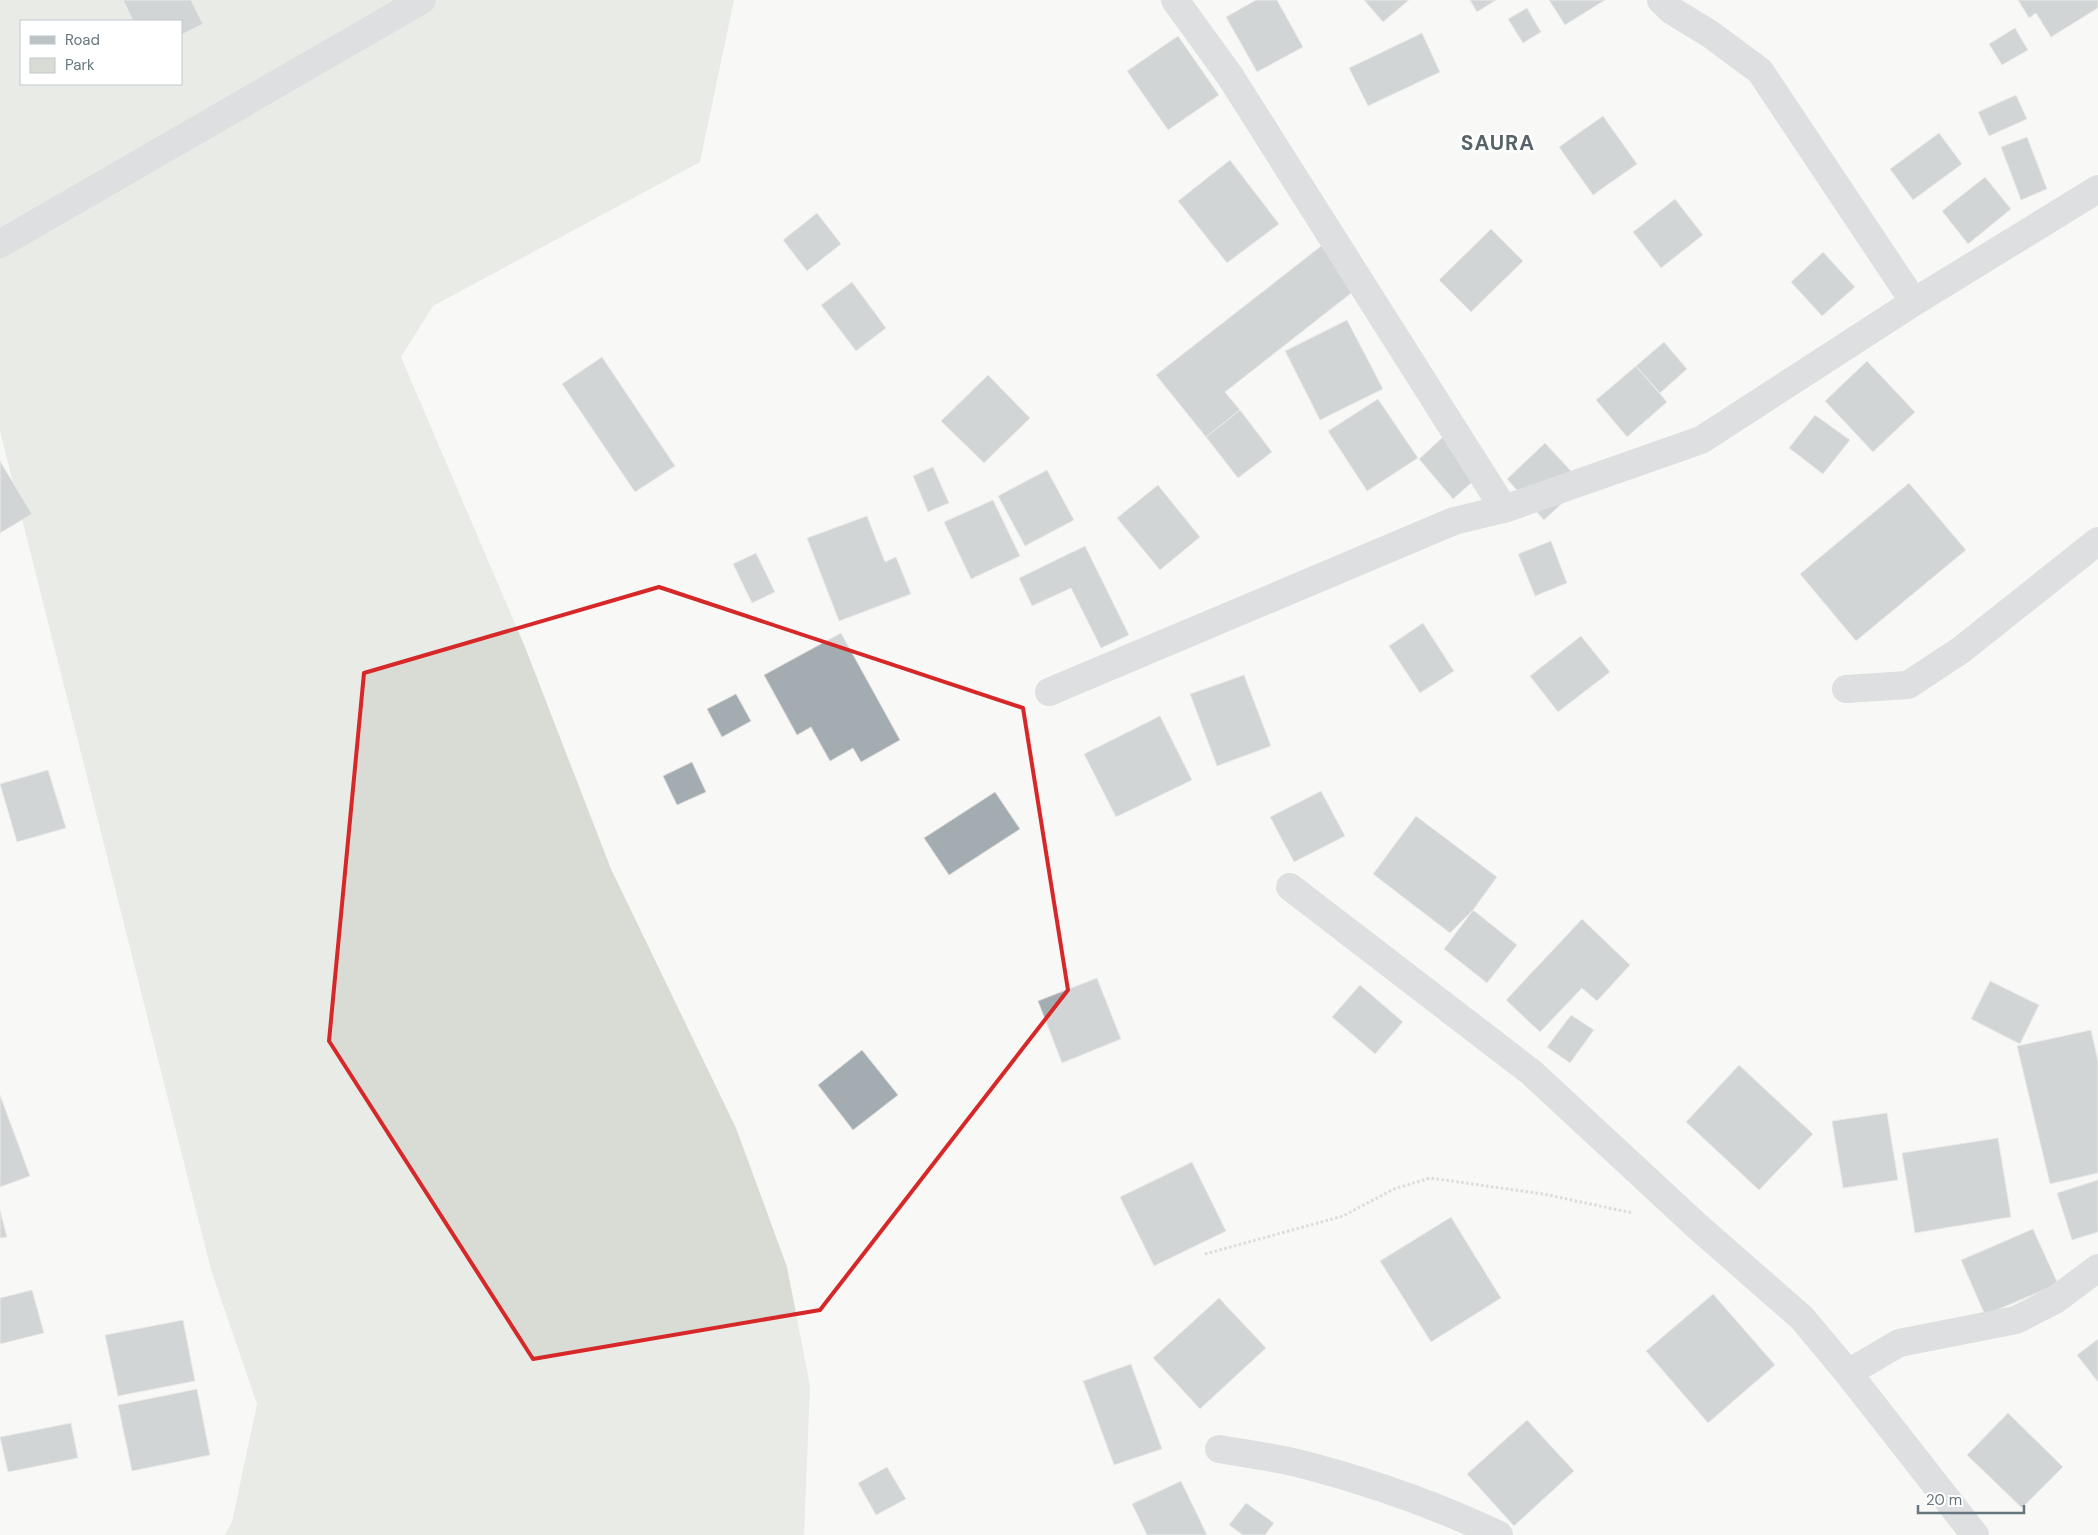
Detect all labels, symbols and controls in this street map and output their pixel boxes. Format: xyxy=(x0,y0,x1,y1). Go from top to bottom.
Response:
legend xyxy=(20,20,182,85)
text: Road xyxy=(65,30,100,50)
text: Park xyxy=(65,55,95,75)
district label: SAURA xyxy=(1461,129,1535,157)
scale bar xyxy=(1918,1482,2024,1514)
text: 20 m xyxy=(1926,1490,1962,1510)

